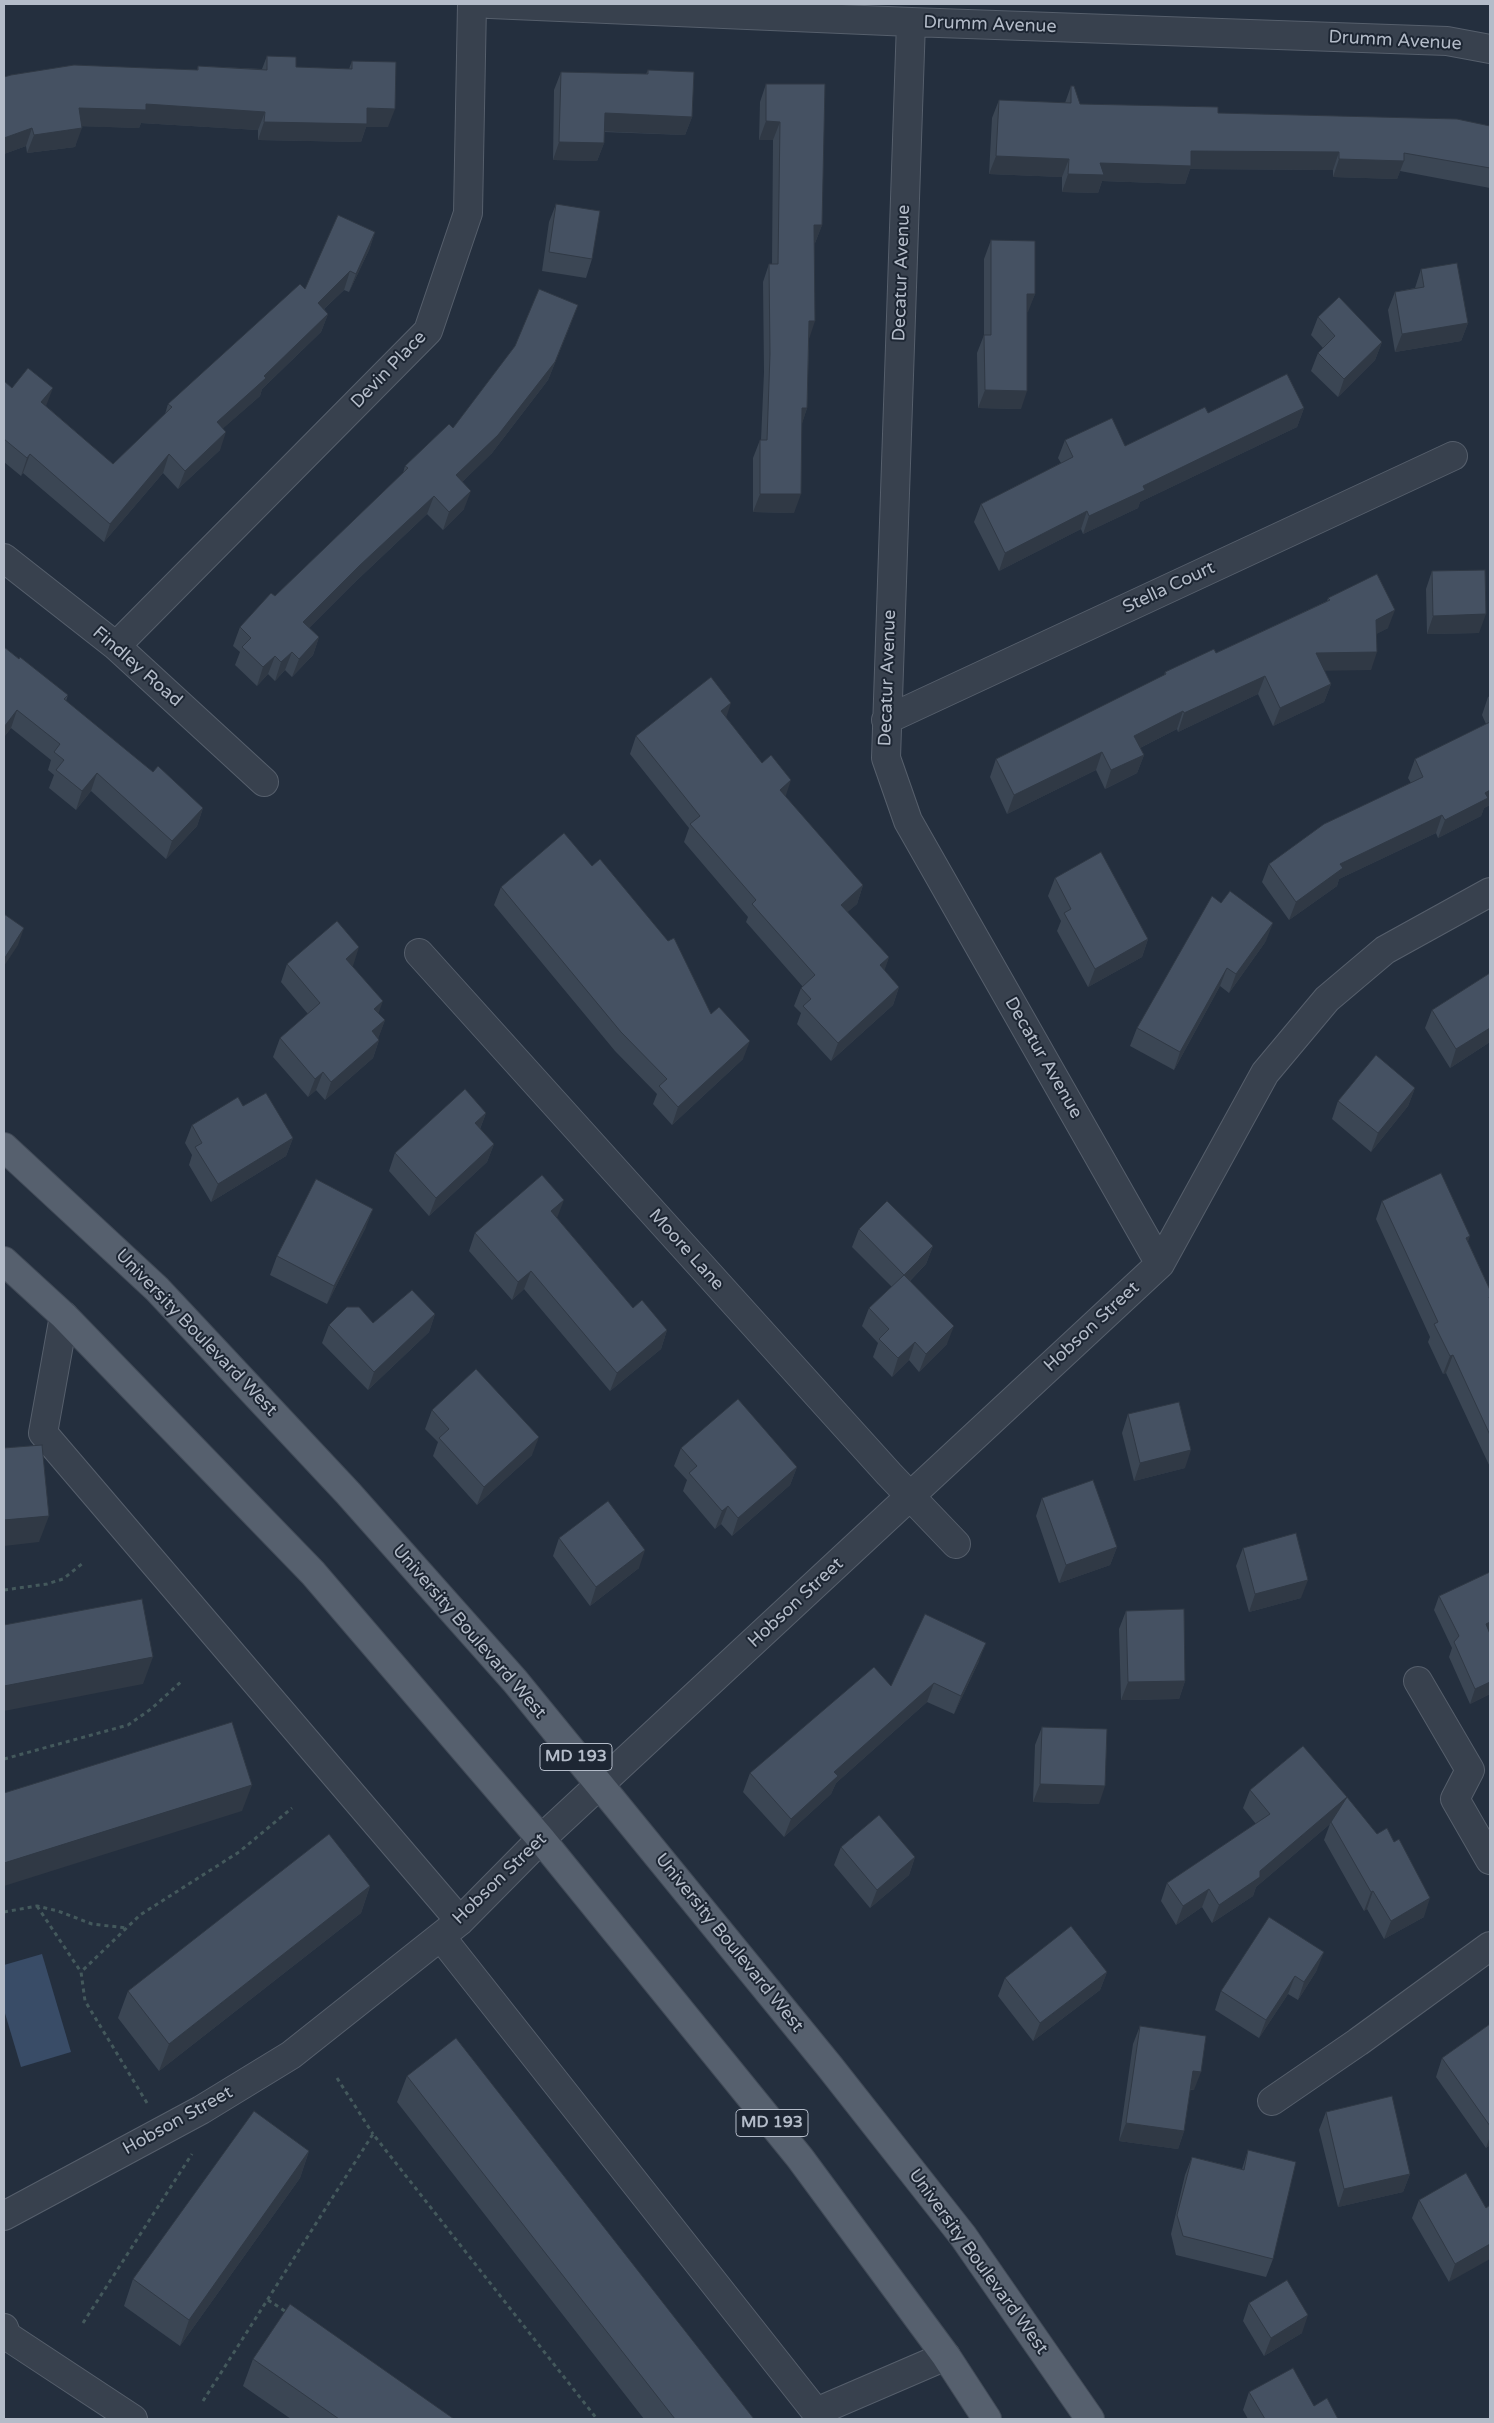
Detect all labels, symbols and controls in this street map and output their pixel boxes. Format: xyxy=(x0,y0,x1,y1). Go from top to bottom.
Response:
street label: Drumm Avenue xyxy=(923,12,1057,38)
street label: Drumm Avenue xyxy=(1328,27,1462,55)
street label: Decatur Avenue xyxy=(889,204,915,342)
street label: Devin Place xyxy=(347,327,431,413)
street label: Stella Court xyxy=(1119,557,1219,619)
street label: Decatur Avenue xyxy=(875,609,901,747)
street label: Findley Road xyxy=(88,622,186,712)
street label: Decatur Avenue xyxy=(999,993,1087,1123)
street label: Moore Lane xyxy=(644,1205,728,1295)
street label: University Boulevard West xyxy=(111,1245,281,1421)
street label: Hobson Street xyxy=(1040,1277,1144,1377)
street label: University Boulevard West xyxy=(387,1541,551,1723)
street label: Hobson Street xyxy=(744,1553,848,1653)
road number: MD 193 xyxy=(540,1744,612,1770)
street label: Hobson Street xyxy=(449,1829,551,1929)
street label: University Boulevard West xyxy=(650,1849,808,2037)
street label: Hobson Street xyxy=(119,2082,237,2160)
road number: MD 193 xyxy=(736,2110,808,2136)
street label: University Boulevard West xyxy=(904,2165,1052,2359)

